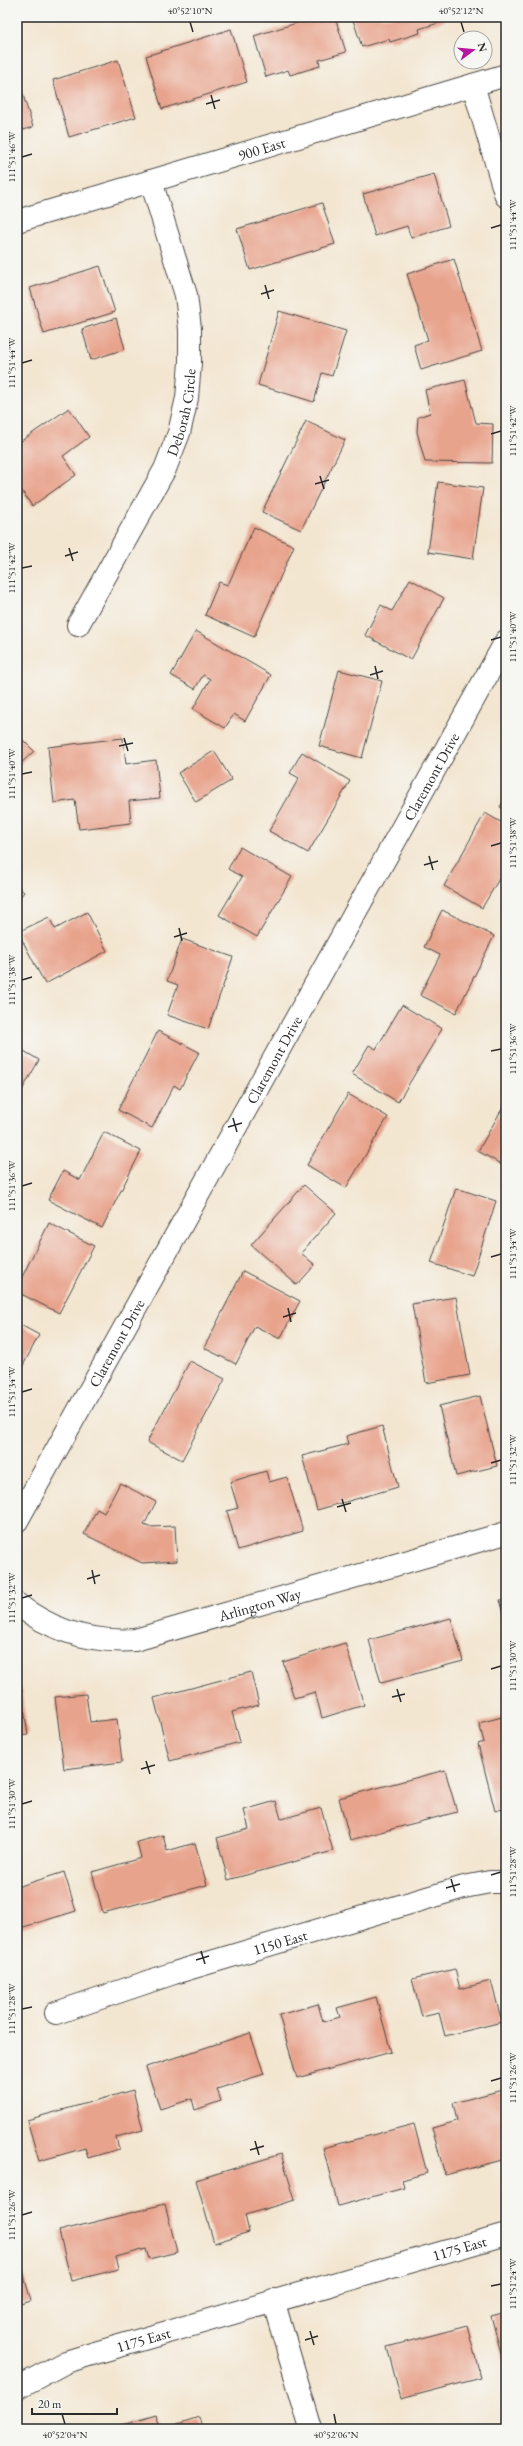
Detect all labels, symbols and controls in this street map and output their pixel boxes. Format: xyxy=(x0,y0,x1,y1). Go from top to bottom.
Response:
text: 40°52'10"N xyxy=(168,4,213,17)
text: 40°52'12"N xyxy=(439,4,484,17)
north arrow xyxy=(453,30,493,70)
text: N xyxy=(475,41,491,54)
text: 111°51'46"W xyxy=(5,131,18,182)
street label: 900 East xyxy=(235,132,287,164)
text: 111°51'44"W xyxy=(506,199,519,250)
text: 111°51'44"W xyxy=(5,337,18,388)
street label: Deborah Circle xyxy=(162,368,199,459)
text: 111°51'42"W xyxy=(506,405,519,456)
text: 111°51'42"W xyxy=(5,542,18,593)
text: 111°51'40"W xyxy=(506,611,519,662)
street label: Claremont Drive xyxy=(399,729,463,824)
text: 111°51'40"W xyxy=(5,748,18,799)
text: 111°51'38"W xyxy=(506,817,519,868)
text: 111°51'38"W xyxy=(5,954,18,1005)
street label: Claremont Drive xyxy=(241,1012,306,1107)
text: 111°51'36"W xyxy=(506,1023,519,1074)
text: 111°51'36"W xyxy=(5,1160,18,1211)
text: 111°51'34"W xyxy=(506,1228,519,1279)
street label: Claremont Drive xyxy=(84,1295,148,1390)
text: 111°51'34"W xyxy=(5,1366,18,1417)
text: 111°51'32"W xyxy=(506,1434,519,1485)
text: 111°51'32"W xyxy=(5,1572,18,1623)
street label: Arlington Way xyxy=(215,1583,304,1625)
text: 111°51'30"W xyxy=(506,1640,519,1691)
text: 111°51'30"W xyxy=(5,1778,18,1829)
text: 111°51'28"W xyxy=(506,1846,519,1897)
street label: 1150 East xyxy=(251,1925,309,1959)
text: 111°51'28"W xyxy=(5,1983,18,2034)
text: 111°51'26"W xyxy=(506,2052,519,2103)
text: 111°51'26"W xyxy=(5,2189,18,2240)
street label: 1175 East xyxy=(430,2231,489,2264)
text: 111°51'24"W xyxy=(506,2258,519,2309)
street label: 1175 East xyxy=(114,2322,173,2356)
scale bar xyxy=(32,2390,117,2416)
text: 20 m xyxy=(38,2396,62,2412)
text: 40°52'04"N xyxy=(43,2428,88,2441)
text: 40°52'06"N xyxy=(314,2428,359,2441)

